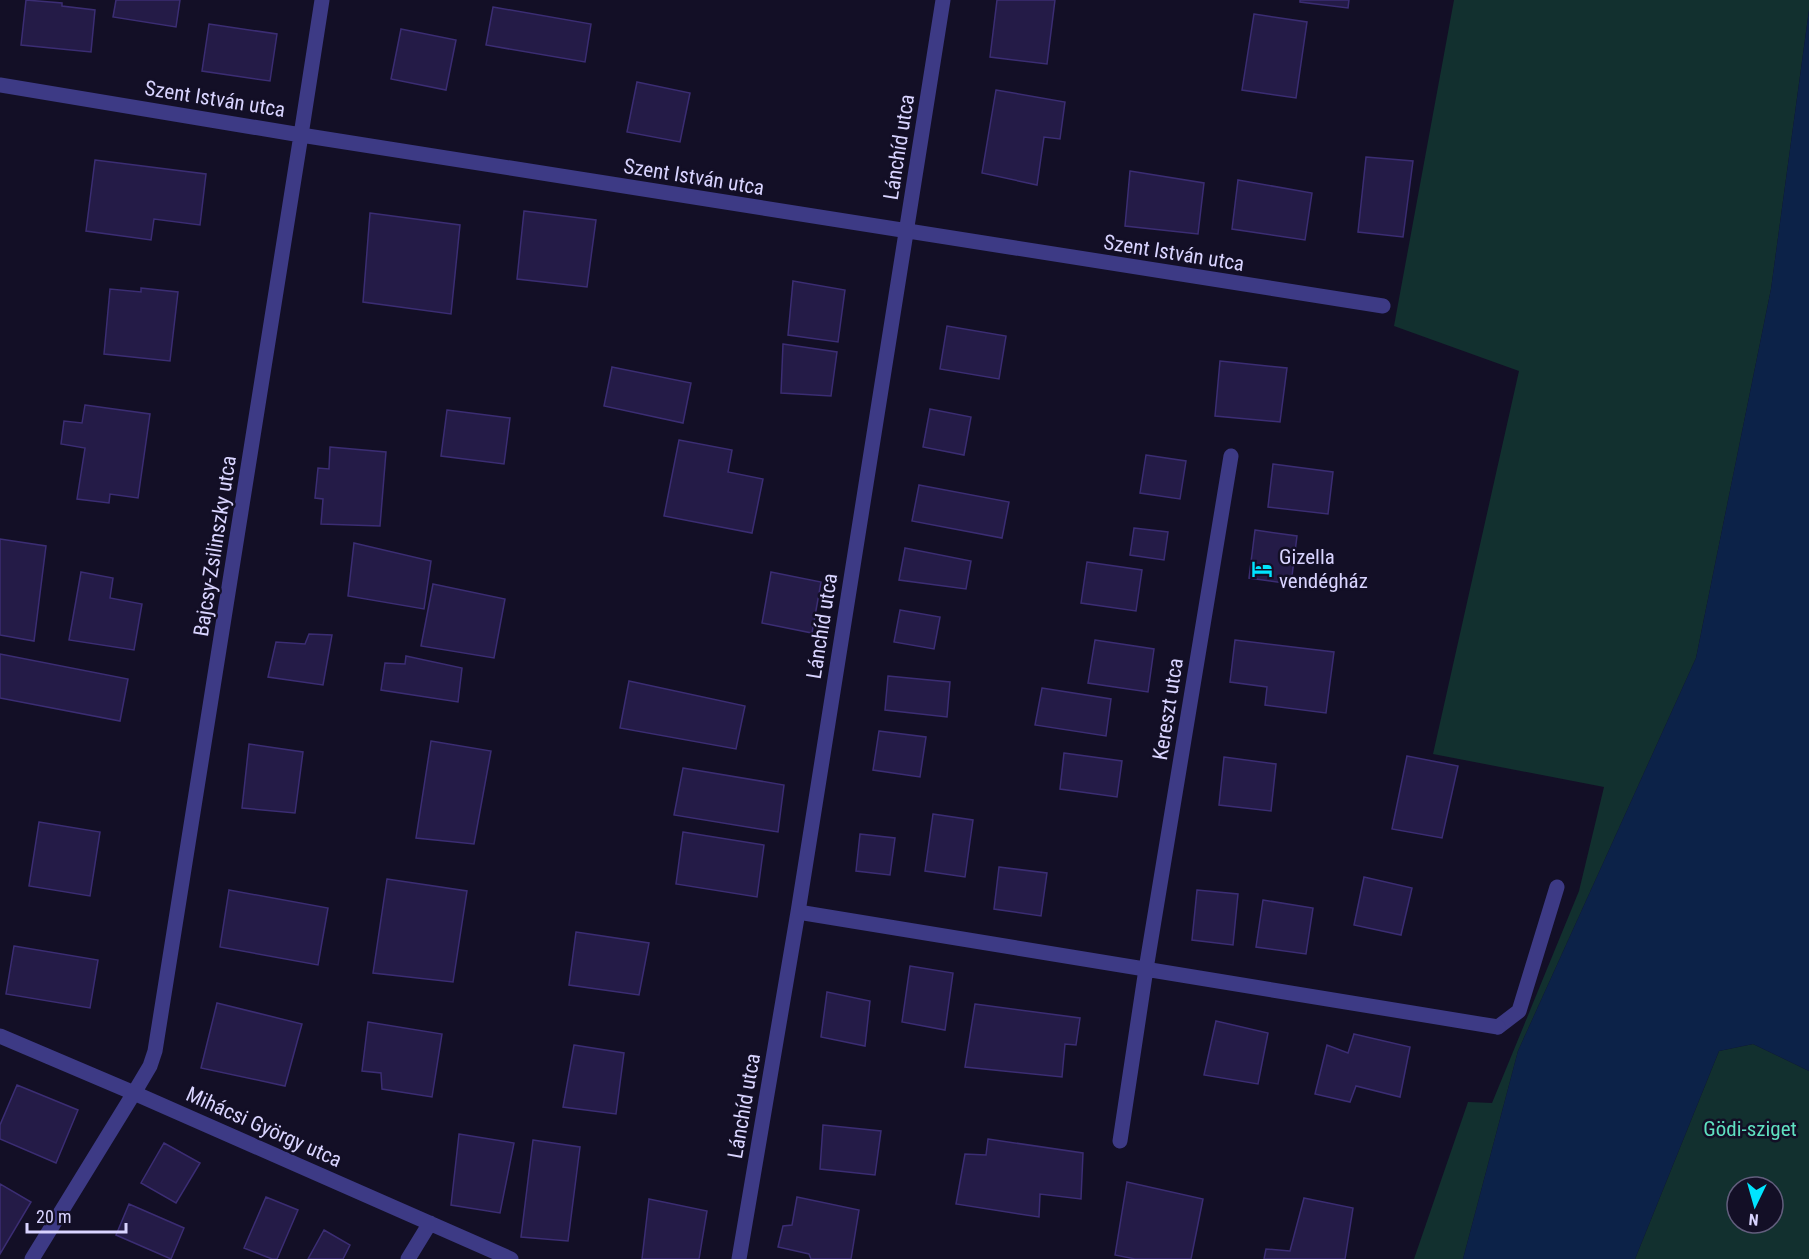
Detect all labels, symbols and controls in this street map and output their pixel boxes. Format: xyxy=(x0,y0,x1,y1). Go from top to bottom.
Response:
street label: Szent István utca xyxy=(143,76,287,122)
street label: Lánchíd utca xyxy=(879,93,919,201)
street label: Szent István utca xyxy=(622,154,766,200)
street label: Szent István utca xyxy=(1102,230,1246,276)
street label: Bajcsy-Zsilinszky utca xyxy=(189,454,241,638)
place label: Gizella vendégház xyxy=(1279,545,1368,593)
hotel icon: Gizella vendégház xyxy=(1250,557,1274,581)
street label: Lánchíd utca xyxy=(802,572,842,680)
street label: Kereszt utca xyxy=(1148,656,1188,762)
street label: Lánchíd utca xyxy=(723,1052,765,1160)
street label: Mihácsi György utca xyxy=(183,1082,345,1172)
park label: Gödi-sziget xyxy=(1703,1117,1797,1141)
north arrow xyxy=(1725,1175,1785,1235)
scale bar xyxy=(27,1196,126,1234)
text: 20 m xyxy=(36,1206,71,1227)
text: N xyxy=(1748,1210,1759,1229)

